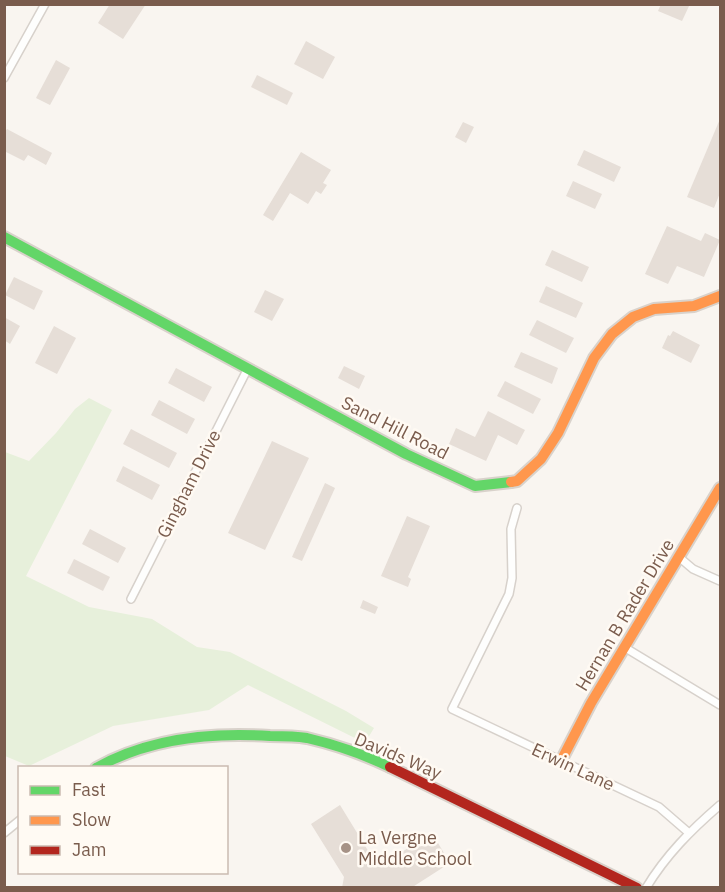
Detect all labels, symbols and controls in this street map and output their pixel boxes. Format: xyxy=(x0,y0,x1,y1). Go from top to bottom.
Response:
street label: Sand Hill Road xyxy=(338,391,453,464)
street label: Gingham Drive xyxy=(151,426,226,542)
street label: Hernan B Rader Drive xyxy=(570,534,679,695)
street label: Davids Way xyxy=(351,727,445,784)
street label: Erwin Lane xyxy=(528,737,618,796)
legend xyxy=(18,766,228,874)
text: Fast xyxy=(72,778,106,801)
text: Slow xyxy=(72,808,111,831)
place label: La Vergne Middle School xyxy=(358,826,472,870)
text: Jam xyxy=(72,838,107,861)
marker: La Vergne Middle School xyxy=(339,841,353,855)

